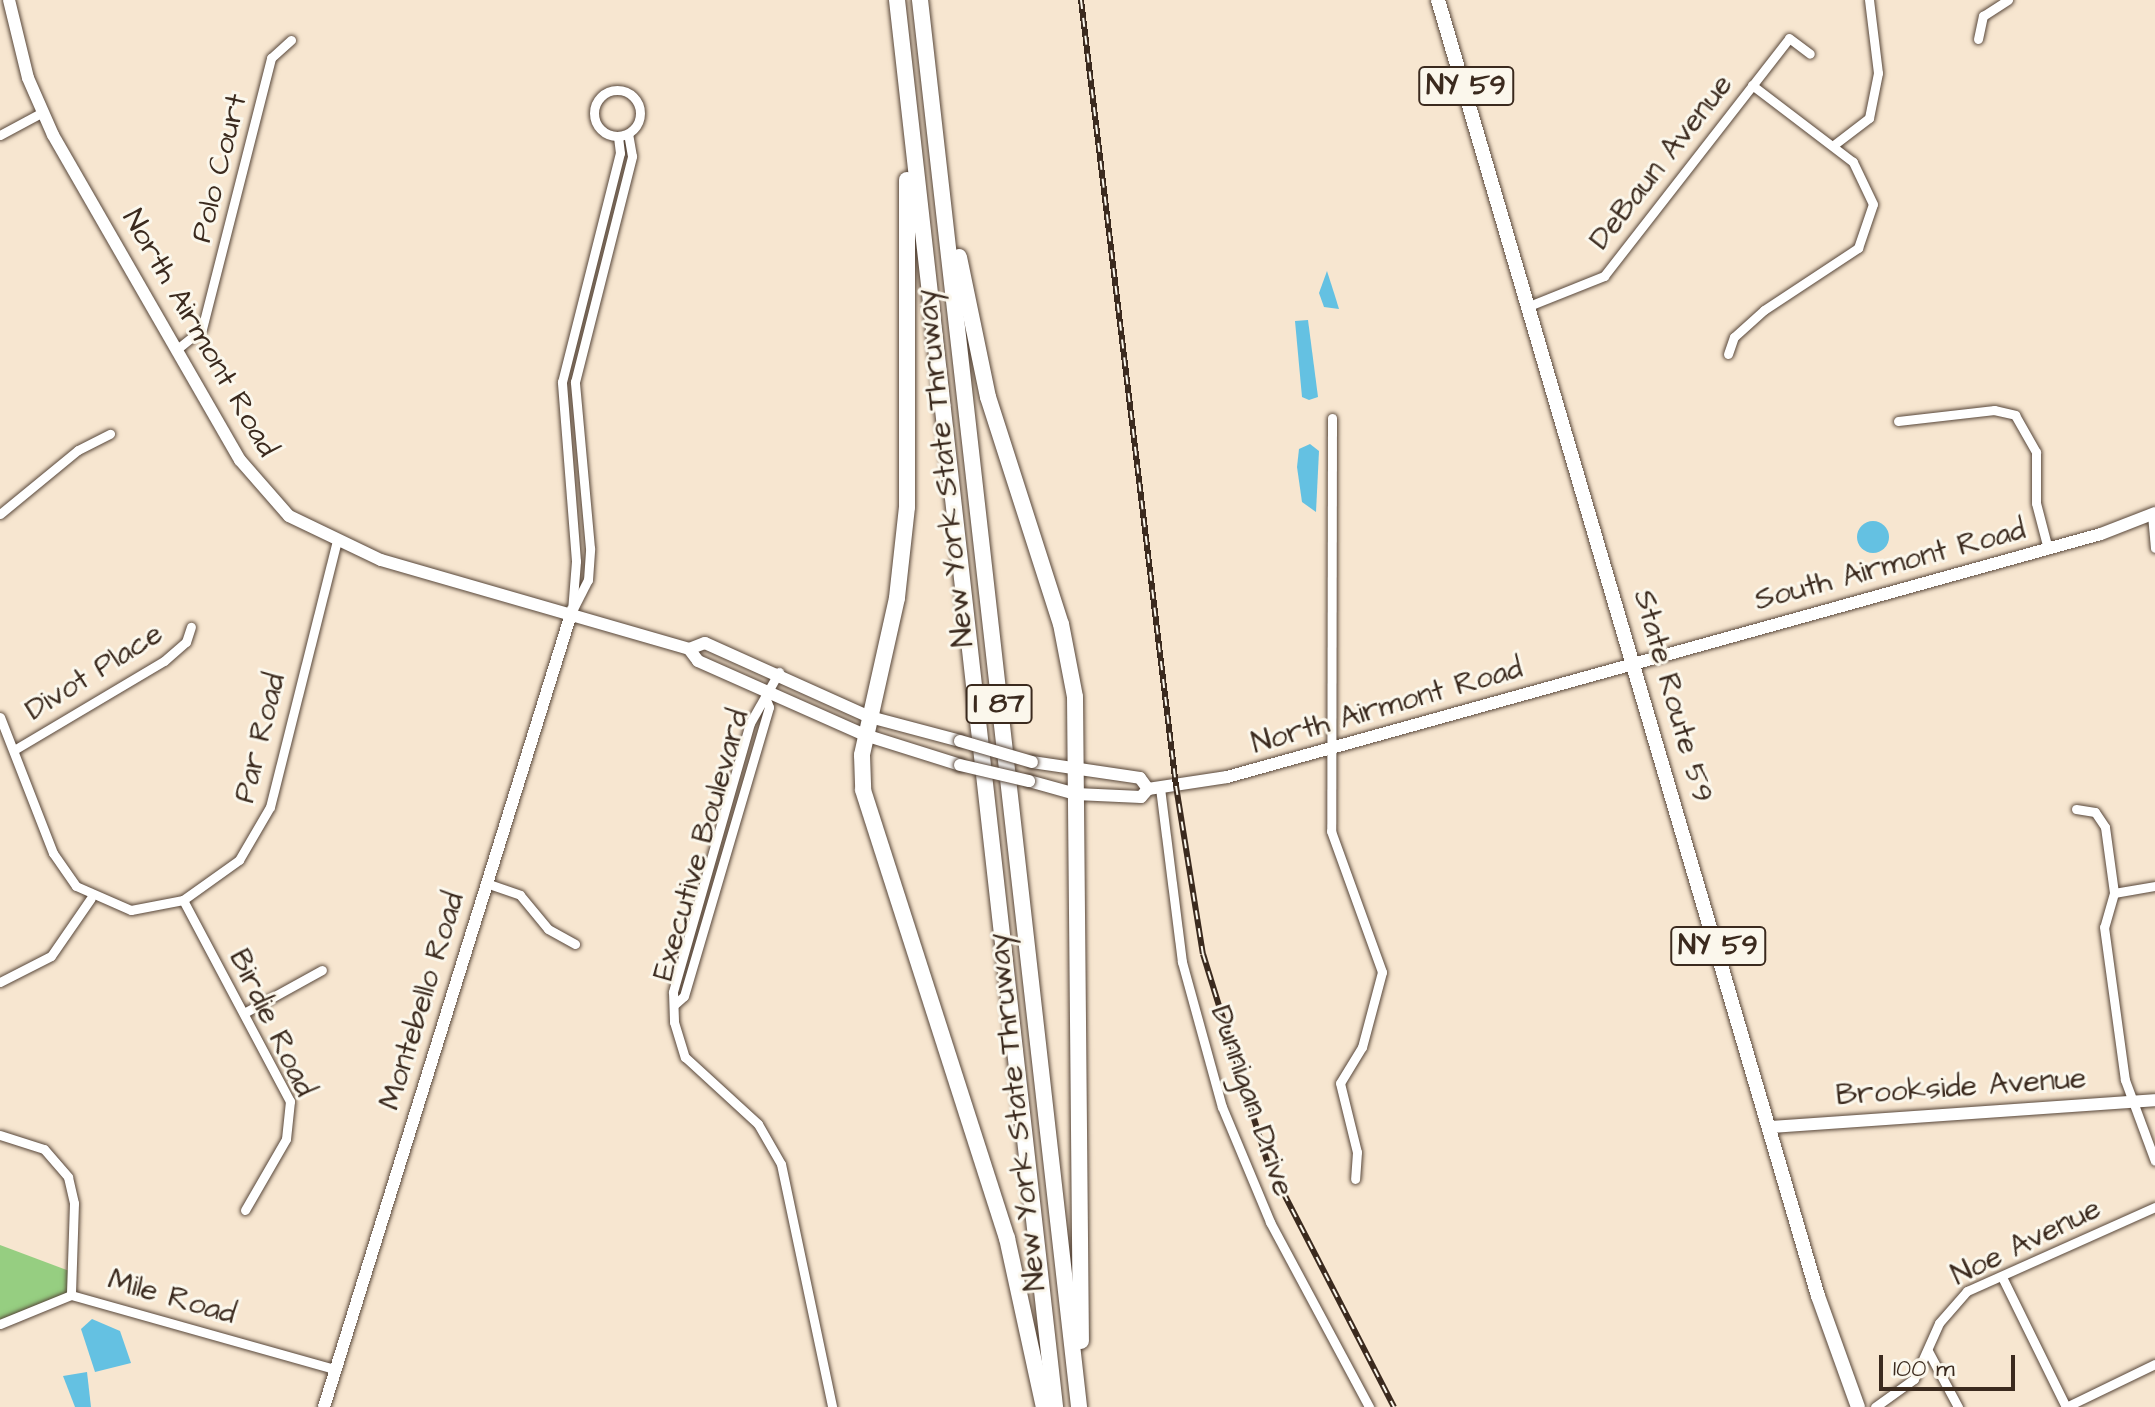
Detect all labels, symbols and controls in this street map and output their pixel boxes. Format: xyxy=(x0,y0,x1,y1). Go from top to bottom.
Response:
road number: NY 59 xyxy=(1418,62,1514,110)
street label: DeBaun Avenue xyxy=(1582,67,1740,257)
street label: Polo Court xyxy=(183,90,255,246)
street label: North Airmont Road xyxy=(114,203,286,463)
street label: New York State Thruway xyxy=(908,287,982,649)
street label: South Airmont Road xyxy=(1751,512,2029,618)
street label: State Route 59 xyxy=(1625,586,1721,806)
street label: Divot Place xyxy=(19,616,169,728)
street label: North Airmont Road xyxy=(1248,650,1526,762)
street label: Par Road xyxy=(227,670,293,806)
road number: I 87 xyxy=(965,680,1033,728)
street label: Executive Boulevard xyxy=(645,705,757,985)
street label: Montebello Road xyxy=(372,888,472,1114)
road number: NY 59 xyxy=(1670,922,1766,970)
street label: New York State Thruway xyxy=(980,931,1054,1293)
street label: Birdie Road xyxy=(221,943,323,1103)
street label: Dunnigan Drive xyxy=(1203,1001,1301,1201)
street label: Brookside Avenue xyxy=(1835,1060,2087,1114)
street label: Noe Avenue xyxy=(1946,1190,2106,1294)
street label: Mile Road xyxy=(104,1262,240,1332)
scale bar xyxy=(1883,1339,2019,1389)
text: 100 m xyxy=(1893,1352,1955,1386)

